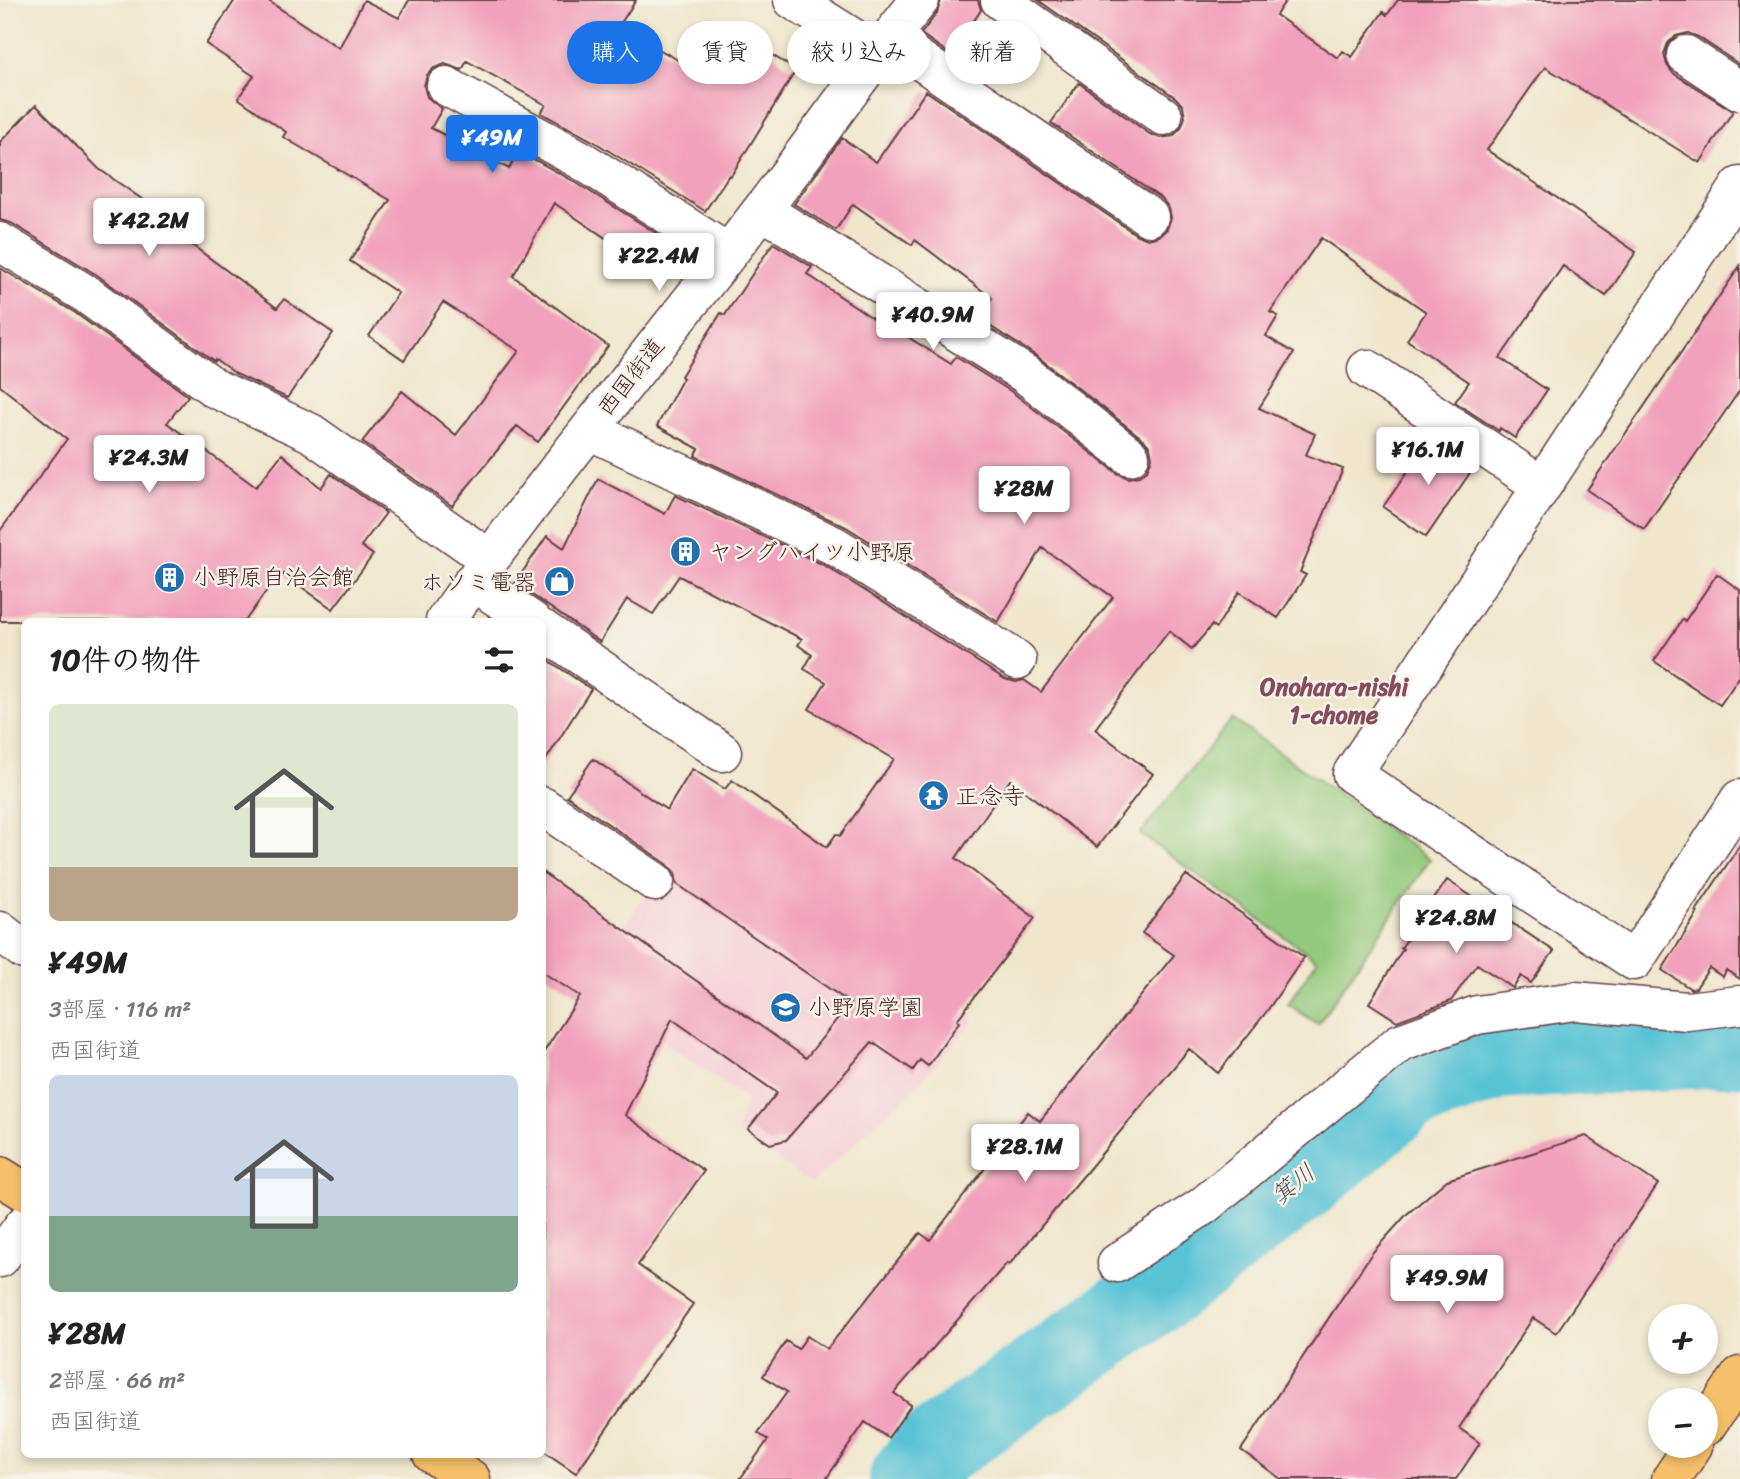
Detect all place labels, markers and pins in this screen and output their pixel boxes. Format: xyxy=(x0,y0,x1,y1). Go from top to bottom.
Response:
pin: ¥49M xyxy=(451,116,533,175)
pin: ¥42.2M xyxy=(92,198,206,258)
pin: ¥22.4M xyxy=(602,233,716,293)
pin: ¥40.9M xyxy=(876,292,990,352)
pin: ¥16.1M xyxy=(1371,428,1485,487)
pin: ¥24.3M xyxy=(92,435,206,495)
pin: ¥28M xyxy=(983,466,1065,526)
place label: ヤングハイツ小野原 xyxy=(709,532,915,573)
building icon: ヤングハイツ小野原 xyxy=(669,535,703,569)
place label: 小野原自治会館 xyxy=(193,557,354,598)
building icon: 小野原自治会館 xyxy=(153,560,187,594)
place label: ホソミ電器 xyxy=(421,562,536,603)
shop icon: ホソミ電器 xyxy=(542,565,576,599)
place label: 正念寺 xyxy=(956,776,1025,817)
temple icon: 正念寺 xyxy=(916,779,950,813)
pin: ¥24.8M xyxy=(1399,895,1513,955)
place label: 小野原学園 xyxy=(808,987,923,1028)
school or university icon: 小野原学園 xyxy=(768,990,802,1024)
pin: ¥28.1M xyxy=(968,1124,1082,1184)
pin: ¥49.9M xyxy=(1390,1256,1504,1315)

